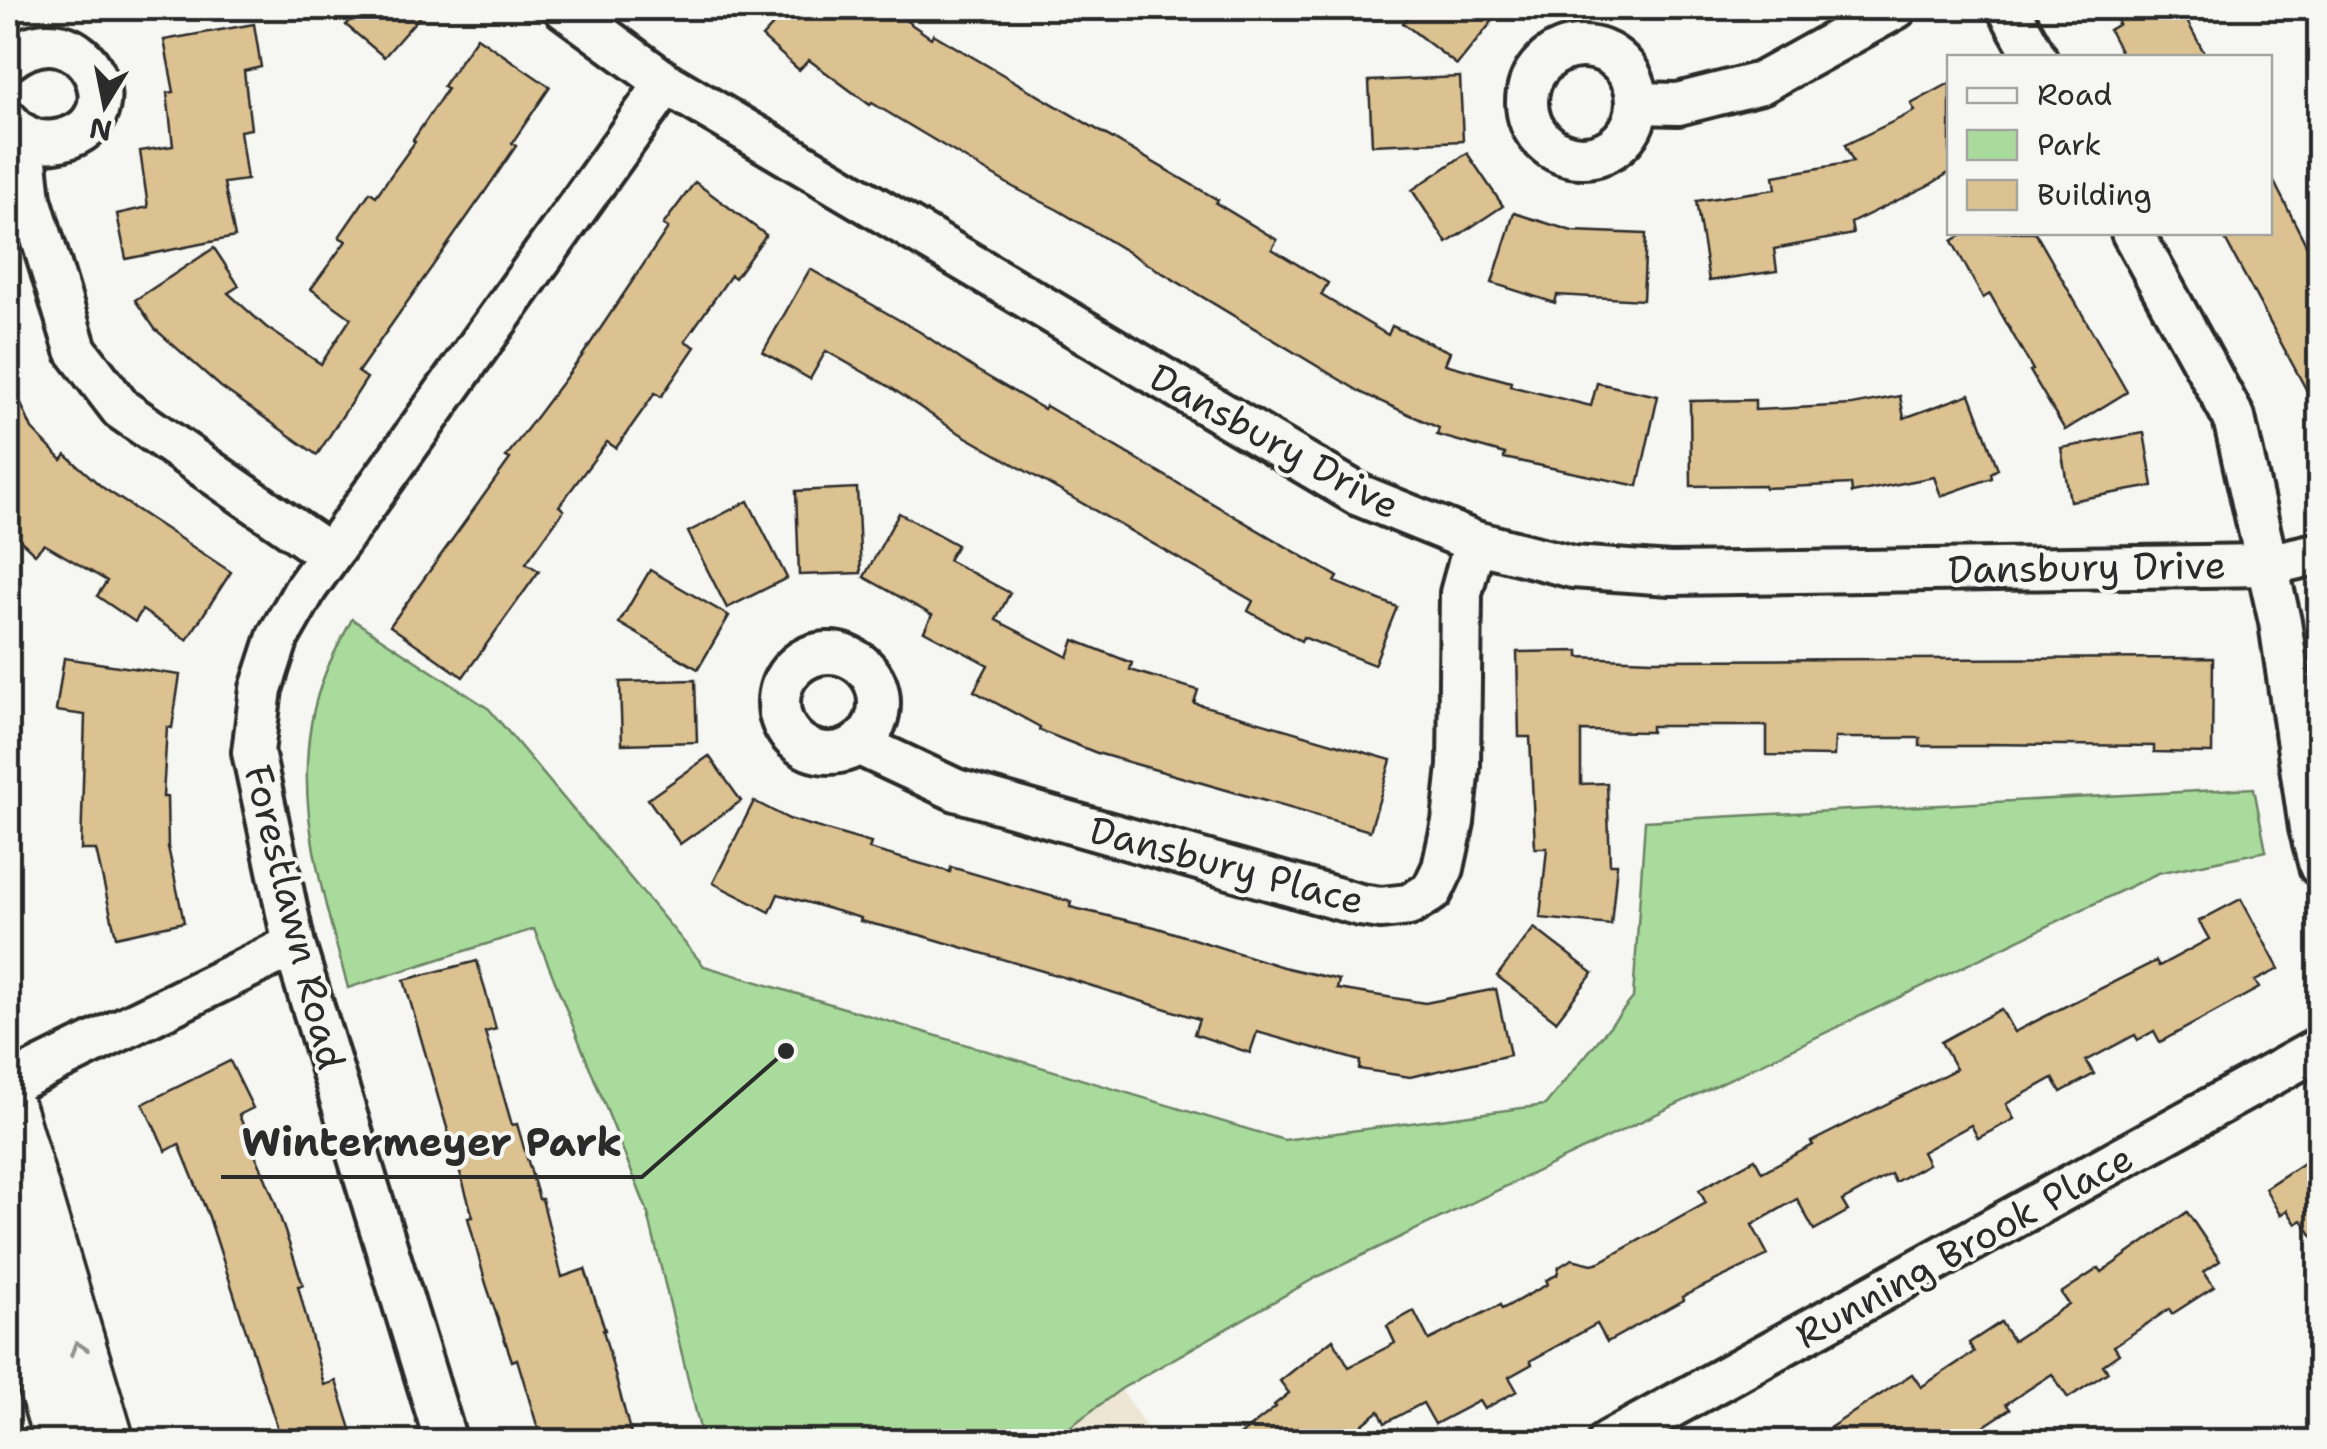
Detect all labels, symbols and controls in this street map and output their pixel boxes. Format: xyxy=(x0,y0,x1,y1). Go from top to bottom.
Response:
north arrow xyxy=(55,55,155,155)
legend xyxy=(1947,55,2272,235)
text: Road xyxy=(2037,74,2112,115)
text: N xyxy=(86,109,115,150)
text: Park xyxy=(2037,124,2101,165)
text: Building xyxy=(2037,174,2152,215)
street label: Dansbury Drive xyxy=(1141,351,1409,531)
street label: Dansbury Drive xyxy=(1947,539,2227,595)
street label: Forestlawn Road xyxy=(233,760,357,1074)
street label: Dansbury Place xyxy=(1084,804,1370,926)
callout: Wintermeyer Park xyxy=(221,1107,642,1177)
text: Wintermeyer Park xyxy=(242,1115,622,1169)
street label: Running Brook Place xyxy=(1786,1132,2142,1360)
one-way arrow xyxy=(69,1340,90,1357)

